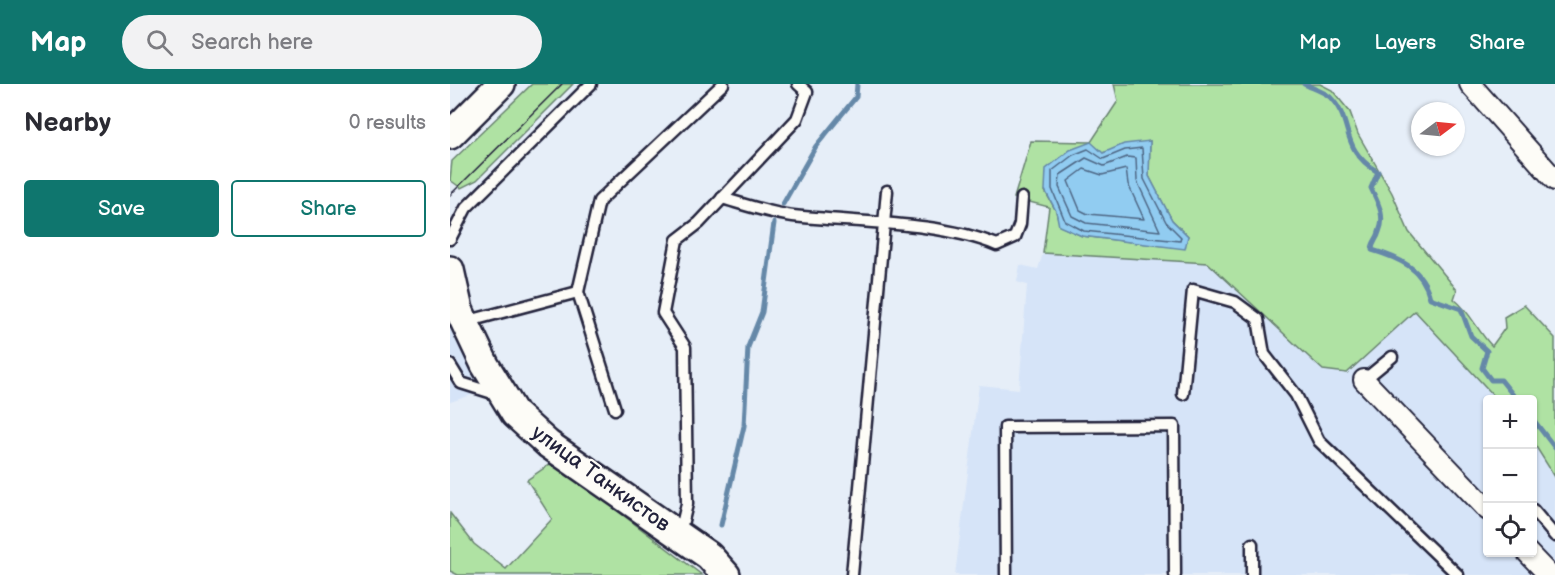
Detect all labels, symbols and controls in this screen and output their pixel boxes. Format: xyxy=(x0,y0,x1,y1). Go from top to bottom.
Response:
search box xyxy=(122,15,542,69)
text: Map xyxy=(30,26,86,59)
icon: search xyxy=(143,26,176,59)
text: Search here xyxy=(191,29,313,56)
text: Map xyxy=(1299,30,1341,55)
text: Layers xyxy=(1374,30,1436,55)
text: Share xyxy=(1469,30,1525,55)
north arrow xyxy=(1411,102,1465,156)
text: Nearby xyxy=(24,108,111,139)
text: 0 results xyxy=(349,111,426,135)
button: Save xyxy=(24,180,219,237)
button: Share xyxy=(231,180,426,237)
map controls xyxy=(1483,395,1537,557)
button: + xyxy=(1483,395,1537,449)
street label: улица Танкистов xyxy=(527,420,675,537)
button: − xyxy=(1483,449,1537,503)
button: locate xyxy=(1483,503,1537,557)

